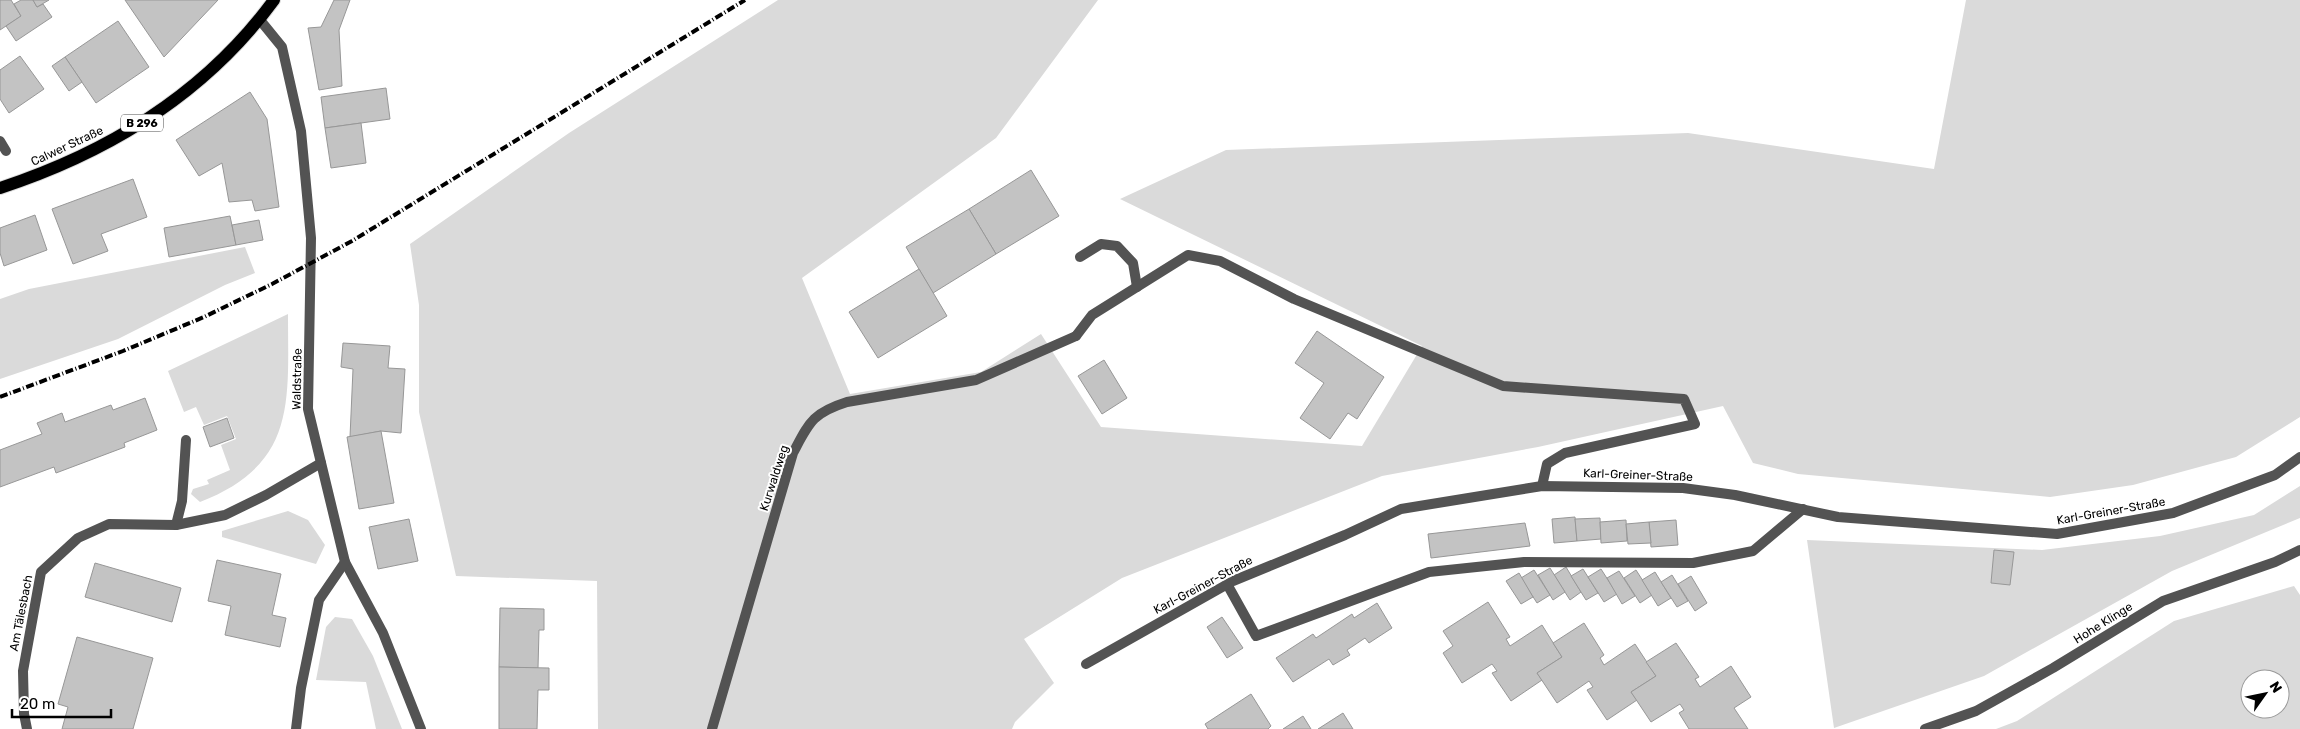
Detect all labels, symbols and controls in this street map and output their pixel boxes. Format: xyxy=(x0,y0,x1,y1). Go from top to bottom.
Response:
road number: B 296 xyxy=(121,115,163,132)
street label: Calwer Straße xyxy=(29,123,106,169)
street label: Waldstraße xyxy=(289,348,305,410)
street label: Kurwaldweg xyxy=(757,443,791,513)
street label: Karl-Greiner-Straße xyxy=(1583,466,1693,484)
street label: Karl-Greiner-Straße xyxy=(2056,495,2167,527)
street label: Karl-Greiner-Straße xyxy=(1151,553,1255,617)
street label: Am Tälesbach xyxy=(7,574,35,652)
street label: Hohe Klinge xyxy=(2071,599,2135,647)
north arrow xyxy=(2240,669,2290,719)
text: N xyxy=(2266,678,2285,696)
scale bar xyxy=(12,686,111,718)
text: 20 m xyxy=(20,695,55,713)

